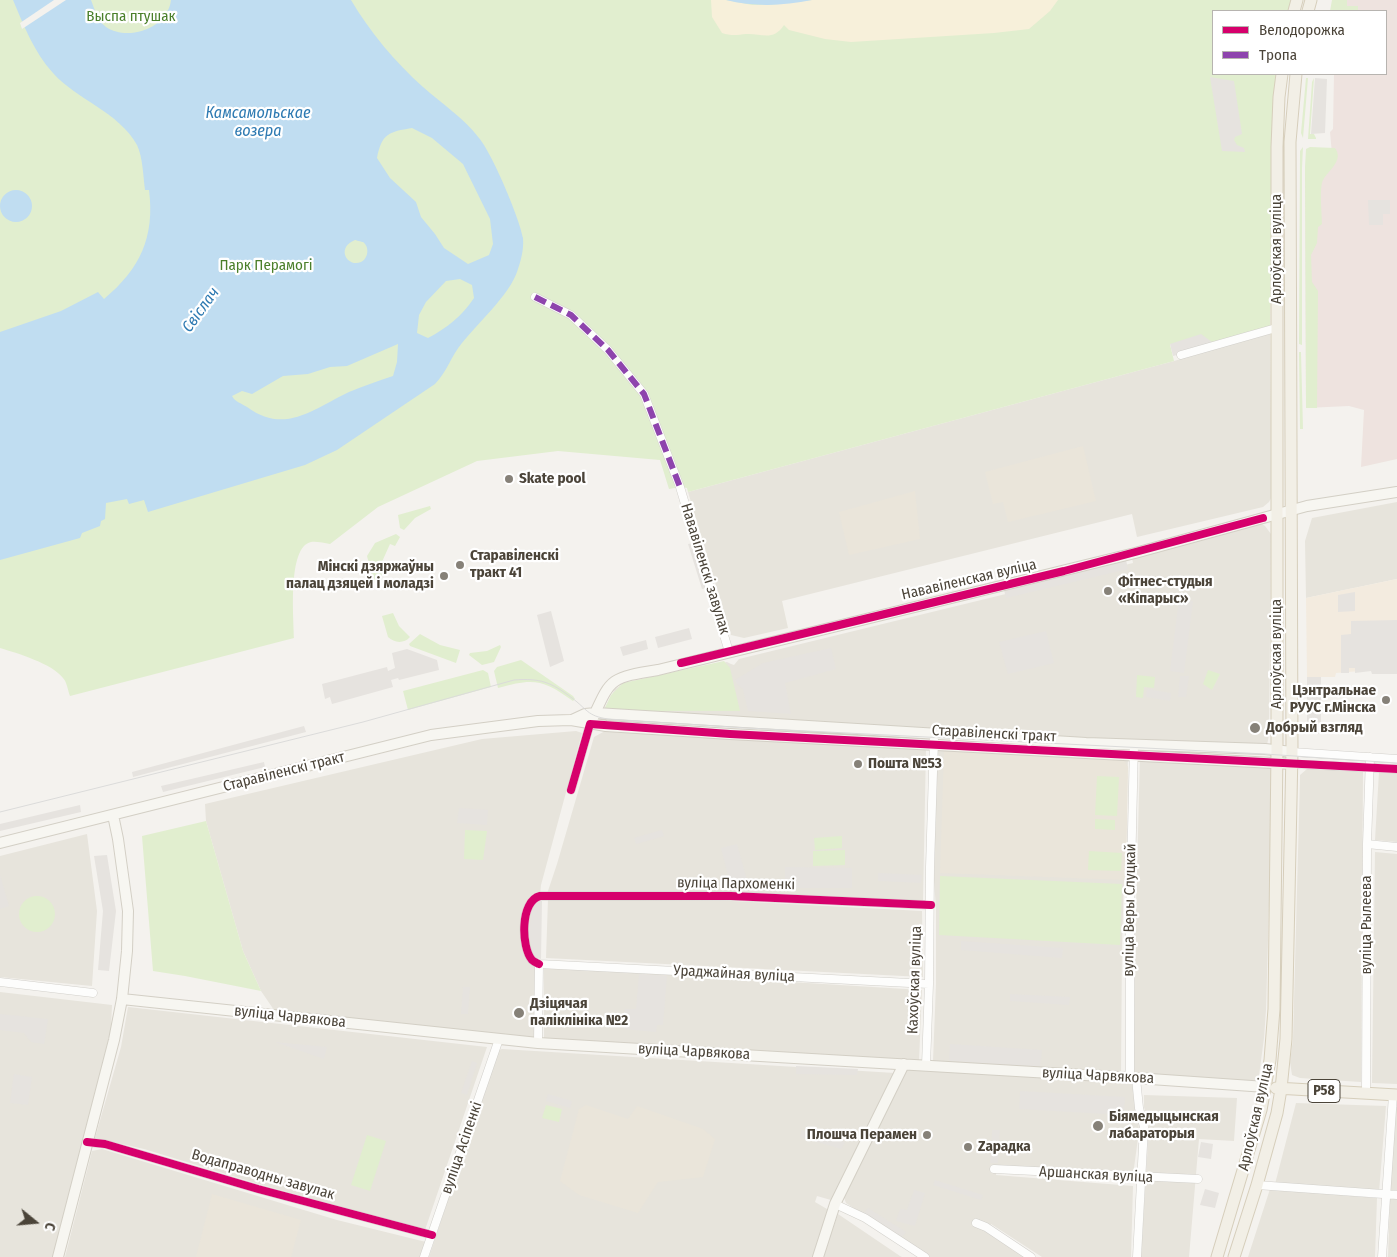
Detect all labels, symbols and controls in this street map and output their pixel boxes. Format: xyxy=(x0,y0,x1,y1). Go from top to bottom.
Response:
park label: Выспа птушак xyxy=(86,8,176,26)
legend xyxy=(1212,10,1387,75)
text: Велодорожка xyxy=(1259,21,1345,39)
text: Тропа xyxy=(1259,46,1297,64)
water label: Камсамольскае возера xyxy=(205,104,311,142)
street label: Арлоўская вуліца xyxy=(1268,194,1286,304)
park label: Парк Перамогі xyxy=(219,257,313,275)
water label: Свіслач xyxy=(178,284,224,336)
place label: Skate pool xyxy=(519,470,586,488)
marker: Skate pool xyxy=(503,473,515,485)
street label: Нававіленскі завулак xyxy=(676,501,734,637)
place label: Старавіленскі тракт 41 xyxy=(470,547,559,582)
street label: Нававіленская вуліца xyxy=(900,556,1038,604)
place label: Мінскі дзяржаўны палац дзяцей і моладзі xyxy=(286,558,434,593)
marker: Старавіленскі тракт 41 xyxy=(454,559,466,571)
marker: Мінскі дзяржаўны палац дзяцей і моладзі xyxy=(438,570,450,582)
place label: Фітнес-студыя «Кіпарыс» xyxy=(1118,573,1213,608)
marker: Фітнес-студыя «Кіпарыс» xyxy=(1102,585,1114,597)
street label: Арлоўская вуліца xyxy=(1268,599,1286,709)
place label: Цэнтральнае РУУС г.Мінска xyxy=(1290,682,1376,717)
marker: Цэнтральнае РУУС г.Мінска xyxy=(1380,694,1392,706)
place label: Добрый взгляд xyxy=(1266,719,1363,737)
marker: Добрый взгляд xyxy=(1248,721,1262,735)
street label: Старавіленскі тракт xyxy=(931,722,1057,746)
street label: Старавіленскі тракт xyxy=(221,748,347,796)
place label: Пошта №53 xyxy=(868,755,942,773)
marker: Пошта №53 xyxy=(852,758,864,770)
street label: вуліца Веры Слуцкай xyxy=(1120,843,1140,977)
street label: вуліца Пархоменкі xyxy=(677,874,795,894)
street label: вуліца Рылеева xyxy=(1358,876,1376,974)
street label: Кахоўская вуліца xyxy=(904,926,926,1034)
street label: Ураджайная вуліца xyxy=(673,962,795,986)
place label: Дзіцячая паліклініка №2 xyxy=(530,995,628,1030)
street label: вуліца Чарвякова xyxy=(233,1002,347,1032)
marker: Дзіцячая паліклініка №2 xyxy=(512,1006,526,1020)
street label: вуліца Чарвякова xyxy=(638,1040,750,1064)
street label: Арлоўская вуліца xyxy=(1235,1061,1277,1173)
street label: вуліца Чарвякова xyxy=(1042,1064,1154,1088)
road number: Р58 xyxy=(1308,1080,1340,1102)
street label: вуліца Асіпенкі xyxy=(438,1099,486,1197)
place label: Біямедыцынская лабараторыя xyxy=(1109,1108,1219,1143)
marker: Біямедыцынская лабараторыя xyxy=(1091,1119,1105,1133)
place label: Плошча Перамен xyxy=(807,1126,917,1144)
marker: Плошча Перамен xyxy=(921,1129,933,1141)
place label: Zарадка xyxy=(978,1138,1031,1156)
marker: Zарадка xyxy=(962,1141,974,1153)
street label: Водаправодны завулак xyxy=(189,1146,337,1204)
street label: Аршанская вуліца xyxy=(1039,1163,1153,1187)
north arrow xyxy=(10,1197,60,1247)
text: С xyxy=(41,1221,59,1233)

